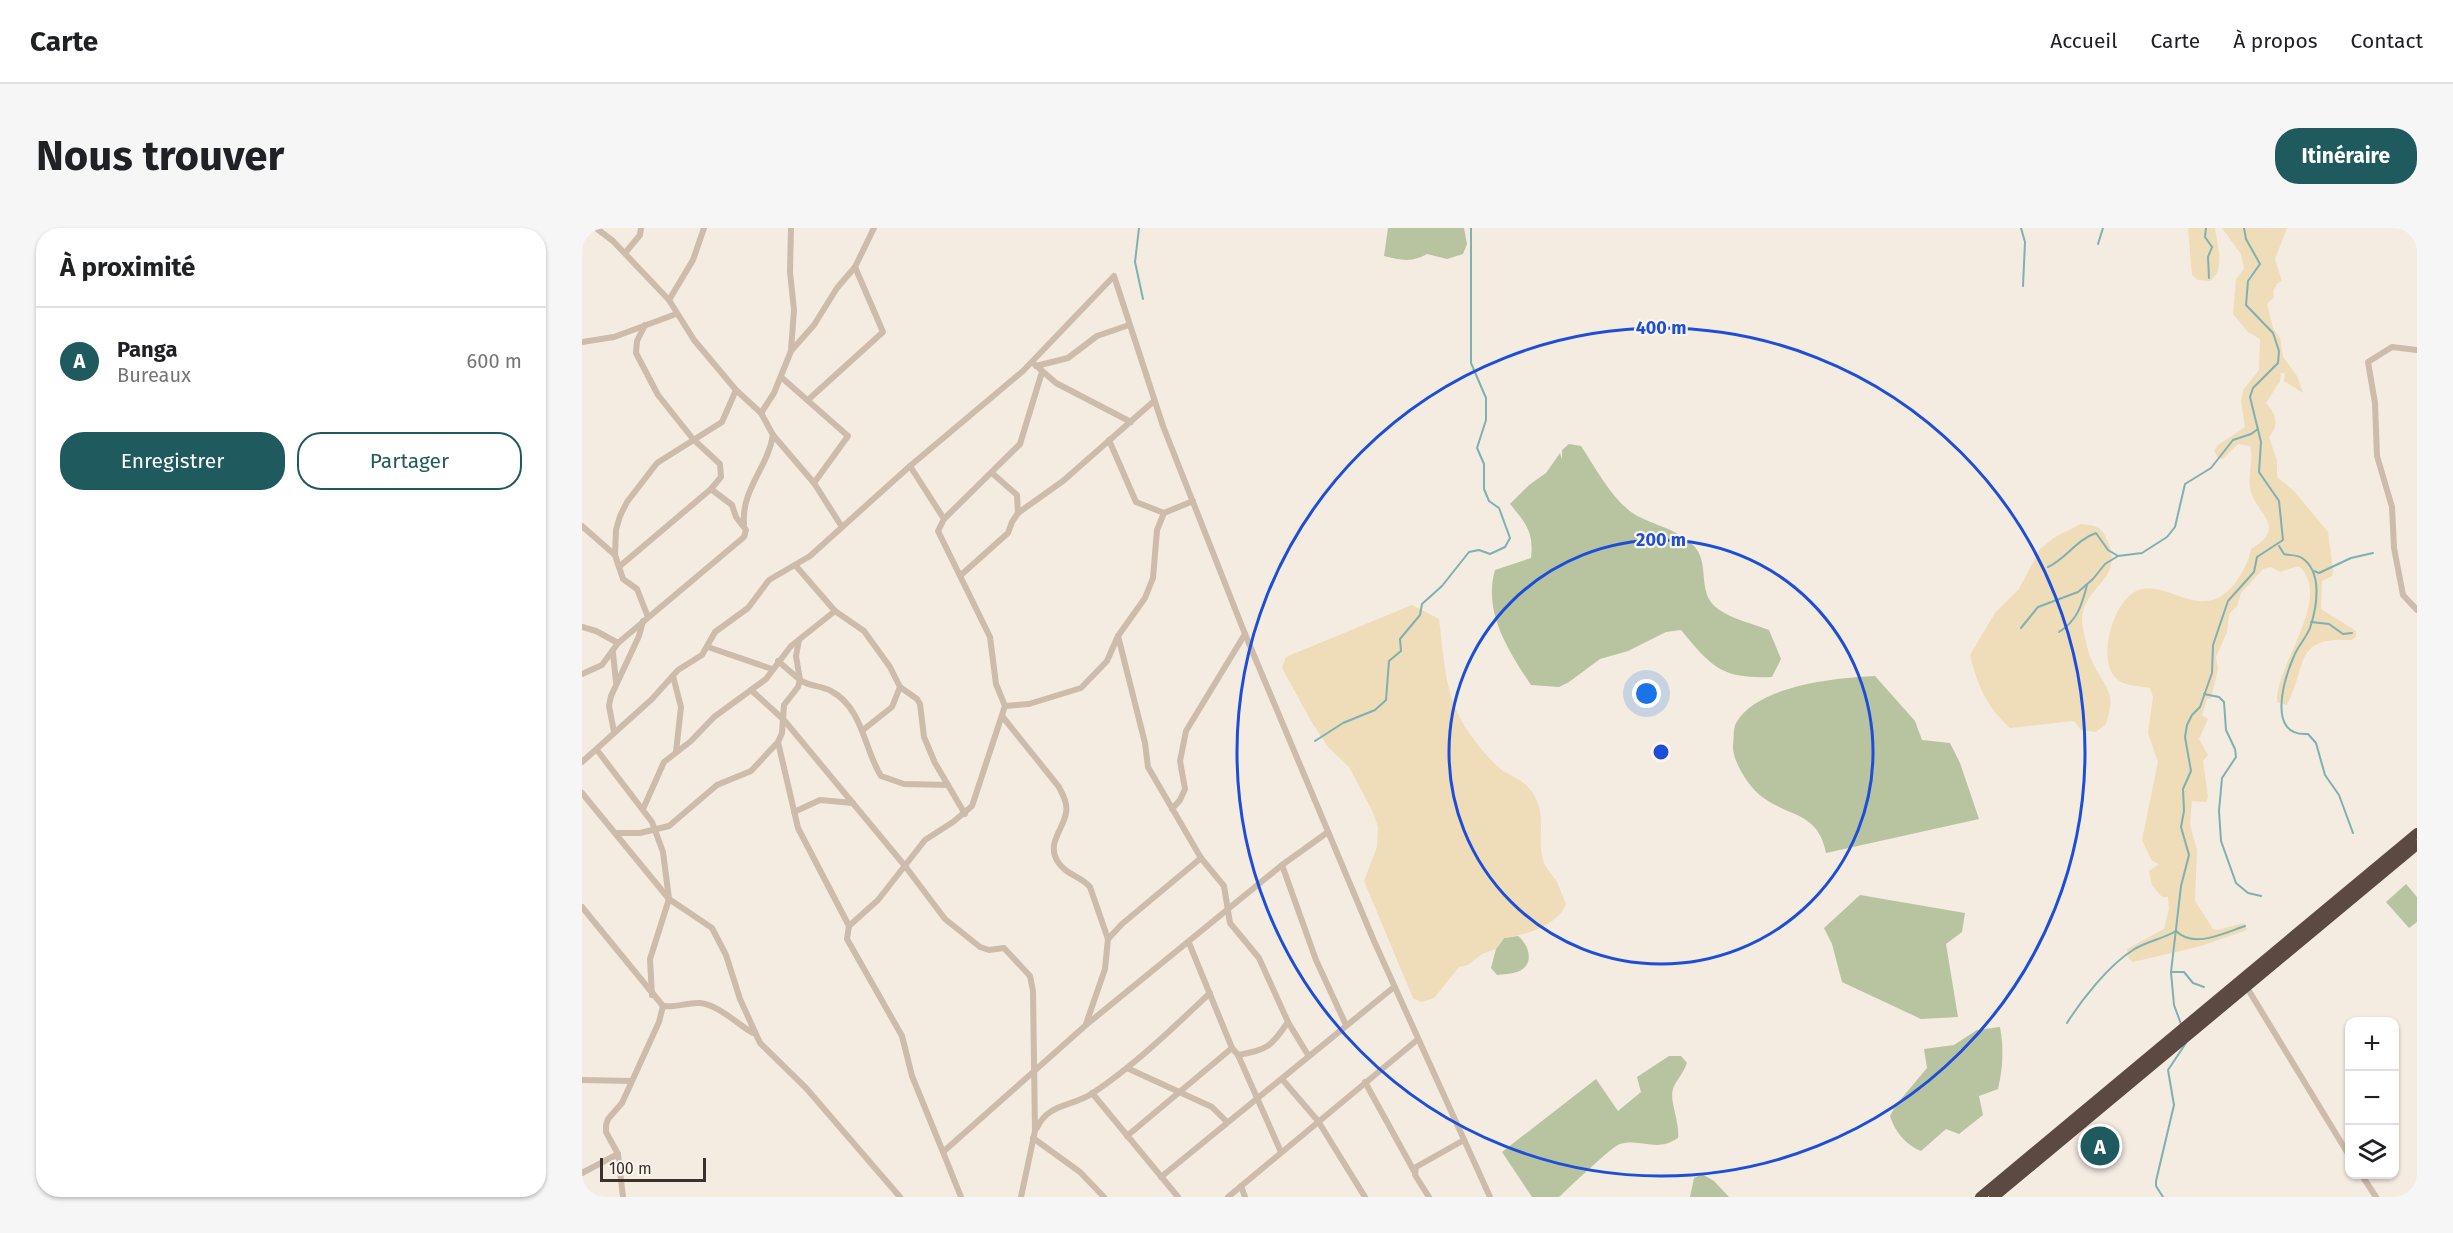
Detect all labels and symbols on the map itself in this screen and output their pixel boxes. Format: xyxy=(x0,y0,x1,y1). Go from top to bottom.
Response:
text: 400 m xyxy=(1636,317,1686,339)
text: 200 m xyxy=(1636,529,1686,551)
your location xyxy=(1632,679,1661,708)
centre of rings xyxy=(1651,742,1671,762)
pin: A xyxy=(2080,1124,2120,1168)
scale bar xyxy=(600,1155,706,1182)

